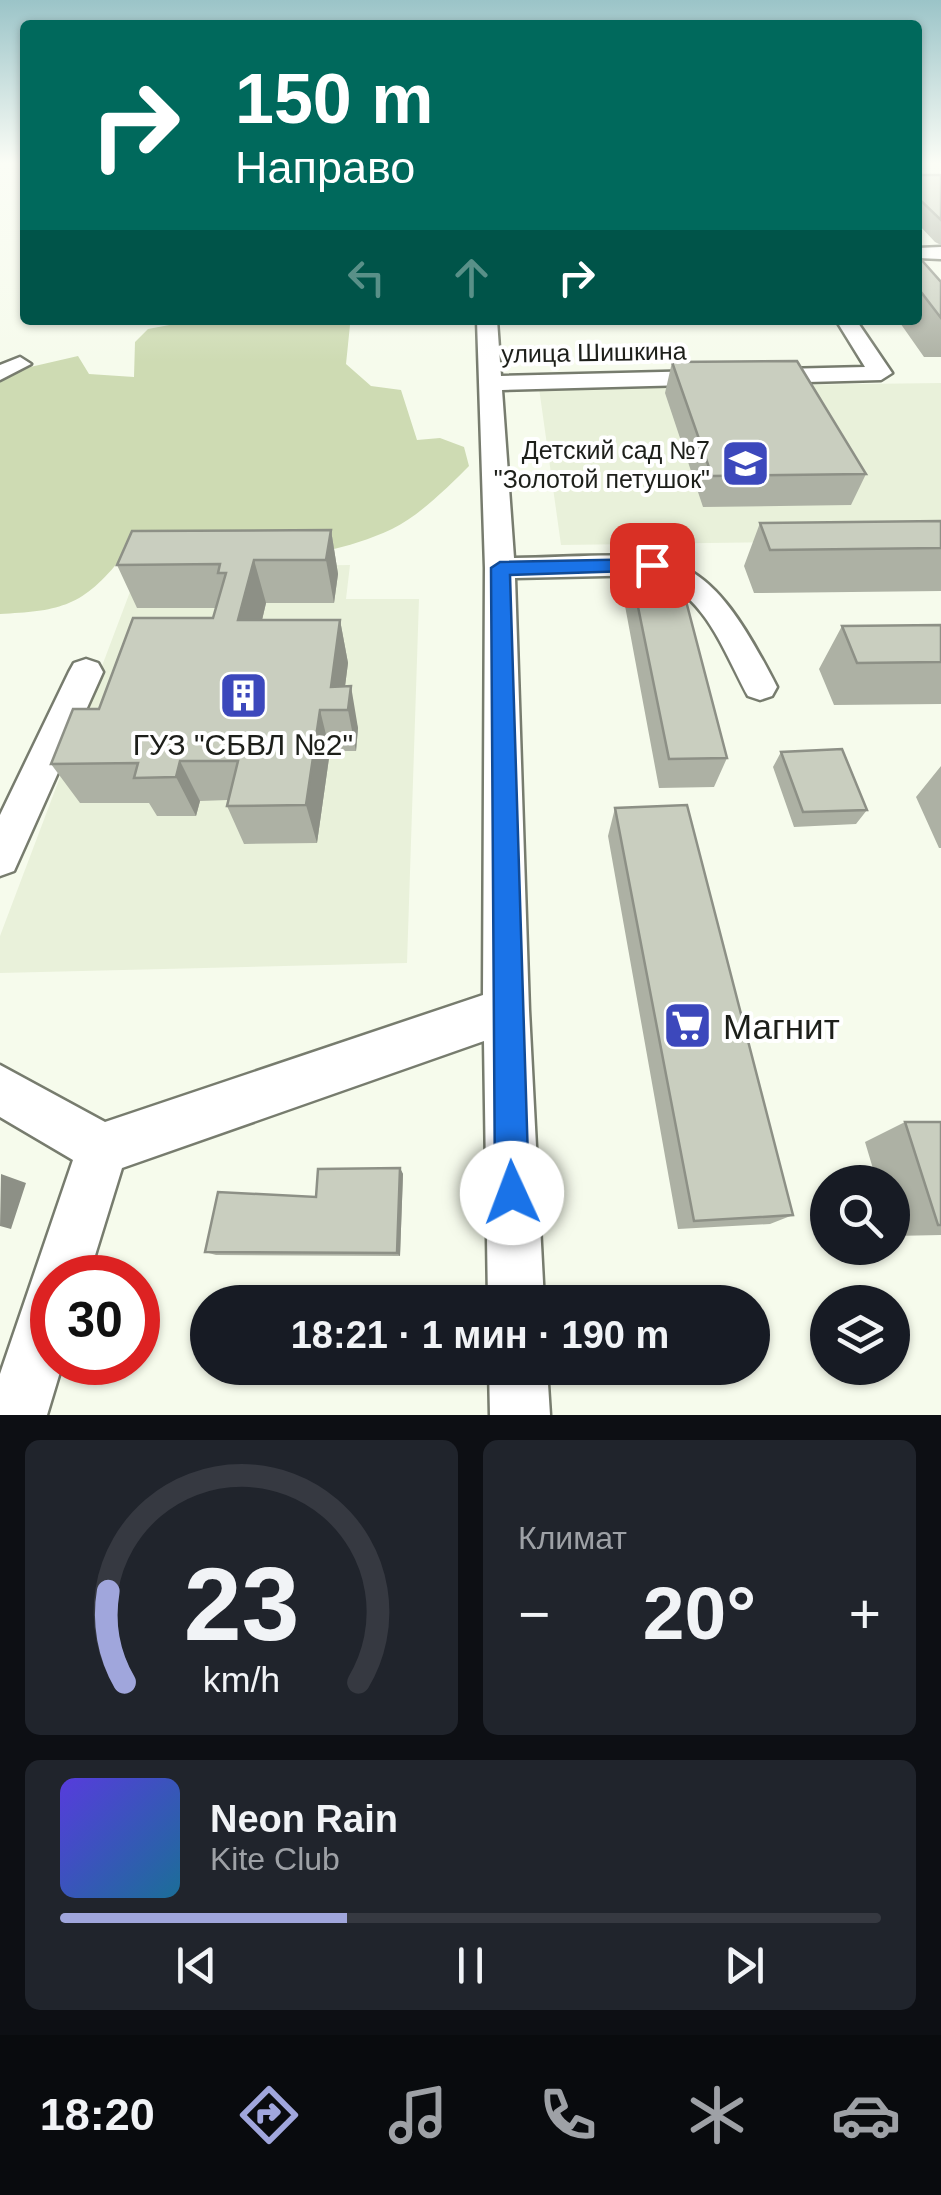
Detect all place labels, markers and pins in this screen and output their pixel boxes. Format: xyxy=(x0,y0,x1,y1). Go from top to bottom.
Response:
place label: Детский сад №7 "Золотой петушок" xyxy=(494,436,710,493)
school or university icon: Детский сад №7 "Золотой петушок" xyxy=(719,438,771,490)
pin xyxy=(610,523,695,608)
building icon: ГУЗ "СБВЛ №2" xyxy=(217,669,269,721)
place label: ГУЗ "СБВЛ №2" xyxy=(133,728,353,761)
supermarket icon: Магнит xyxy=(662,1000,714,1052)
place label: Магнит xyxy=(723,1007,840,1046)

